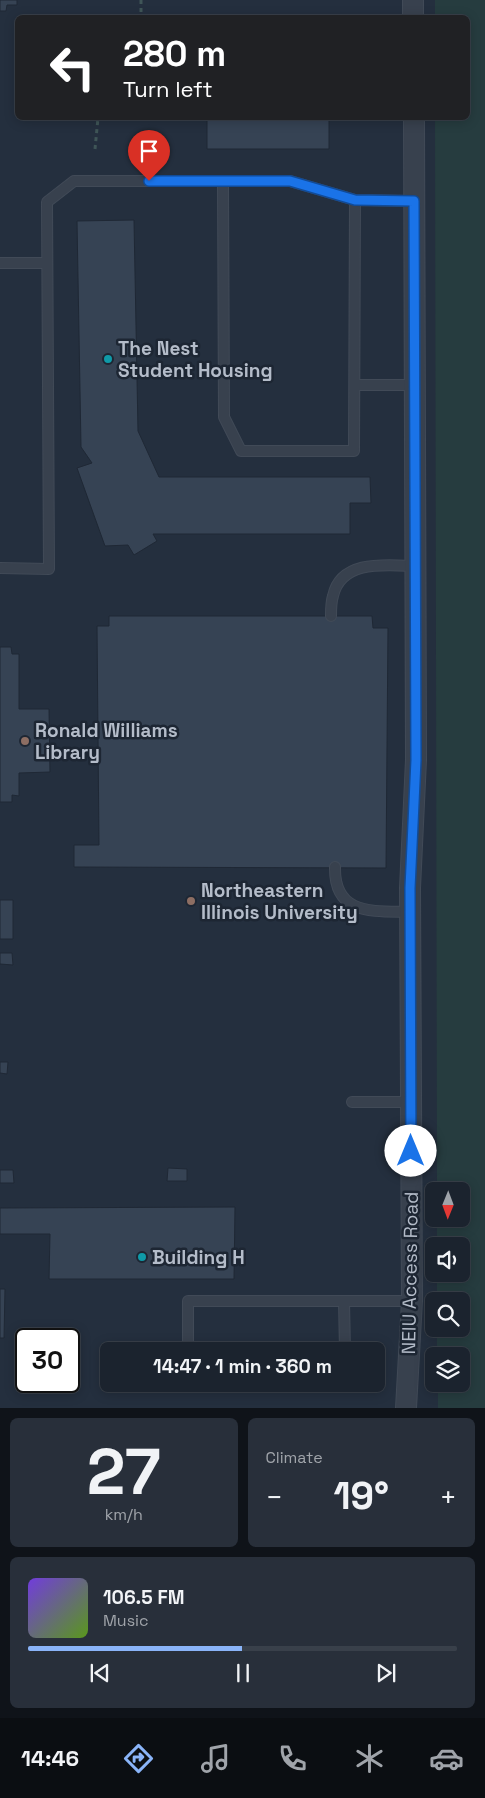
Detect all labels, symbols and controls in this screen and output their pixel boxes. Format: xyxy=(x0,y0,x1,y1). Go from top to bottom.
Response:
text: 280 m xyxy=(123,32,226,76)
icon: left xyxy=(40,35,105,100)
text: Turn left xyxy=(123,75,213,103)
pin xyxy=(128,130,170,181)
icon: arrive xyxy=(135,137,163,165)
place label: The Nest Student Housing xyxy=(118,336,273,383)
marker: The Nest Student Housing xyxy=(102,353,114,365)
place label: Ronald Williams Library xyxy=(35,718,178,765)
marker: Ronald Williams Library xyxy=(19,735,31,747)
place label: Northeastern Illinois University xyxy=(201,878,358,925)
marker: Northeastern Illinois University xyxy=(185,895,197,907)
position arrow xyxy=(384,1124,436,1176)
north arrow xyxy=(425,1182,470,1228)
map controls xyxy=(425,1182,470,1392)
street label: NEIU Access Road xyxy=(396,1191,424,1355)
button: sound xyxy=(425,1237,470,1282)
place label: Building H xyxy=(152,1245,245,1270)
marker: Building H xyxy=(136,1251,148,1263)
button: search xyxy=(425,1292,470,1337)
speed limit sign: 30 xyxy=(15,1328,80,1393)
button: layers xyxy=(425,1347,470,1392)
text: 14:47 · 1 min · 360 m xyxy=(153,1354,332,1379)
text: 27 xyxy=(87,1430,161,1513)
text: Climate xyxy=(266,1447,323,1468)
text: 19° xyxy=(333,1472,389,1520)
text: − xyxy=(266,1479,283,1515)
text: + xyxy=(440,1479,457,1515)
text: km/h xyxy=(105,1504,143,1525)
text: 106.5 FM xyxy=(103,1585,184,1610)
text: Music xyxy=(103,1610,149,1631)
icon: previous xyxy=(86,1659,114,1687)
icon: pause xyxy=(229,1659,257,1687)
icon: next xyxy=(372,1659,400,1687)
icon: directions xyxy=(121,1741,156,1776)
icon: music xyxy=(198,1741,233,1776)
icon: phone xyxy=(275,1741,310,1776)
icon: climate xyxy=(352,1741,387,1776)
icon: car xyxy=(429,1741,464,1776)
text: 14:46 xyxy=(21,1744,79,1772)

